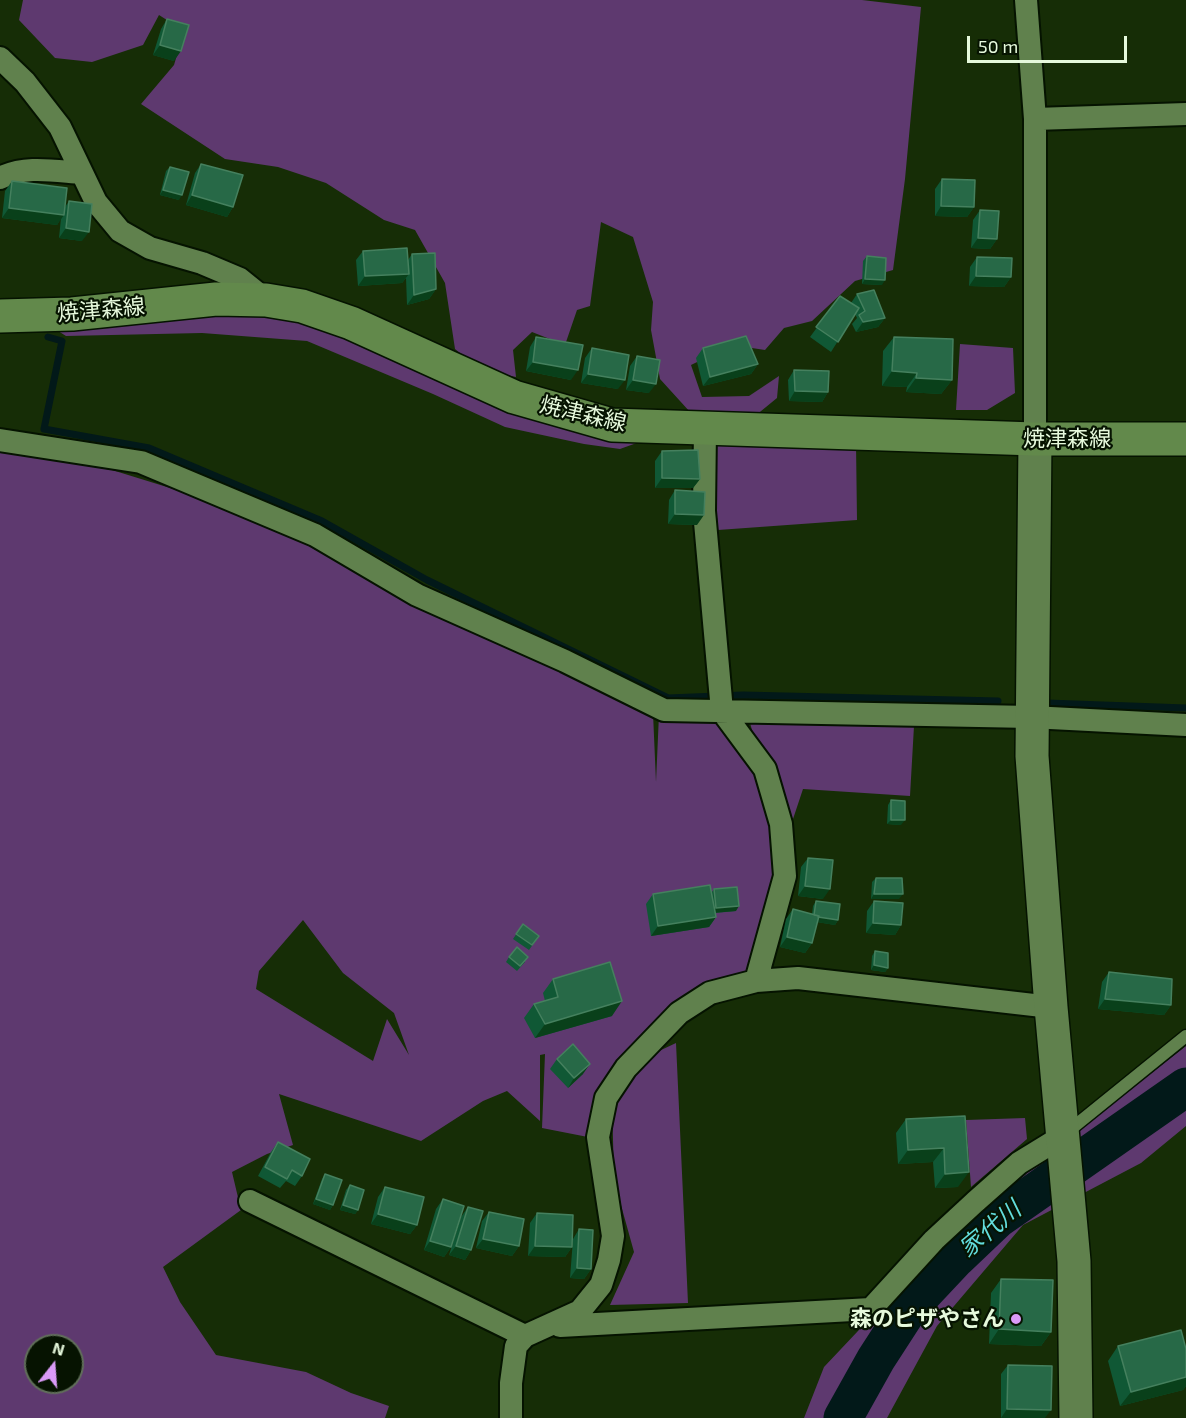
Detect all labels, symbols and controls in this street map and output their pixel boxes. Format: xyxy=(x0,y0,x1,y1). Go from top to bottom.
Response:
scale bar xyxy=(970,24,1130,62)
text: 50 m xyxy=(978,35,1018,57)
street label: 焼津森線 xyxy=(56,293,146,327)
street label: 焼津森線 xyxy=(537,391,629,437)
street label: 焼津森線 xyxy=(1023,426,1111,452)
water label: 家代川 xyxy=(953,1195,1027,1263)
place label: 森のピザやさん xyxy=(850,1306,1004,1332)
marker: 森のピザやさん xyxy=(1009,1312,1023,1326)
north arrow xyxy=(24,1334,84,1394)
text: N xyxy=(51,1337,67,1359)

